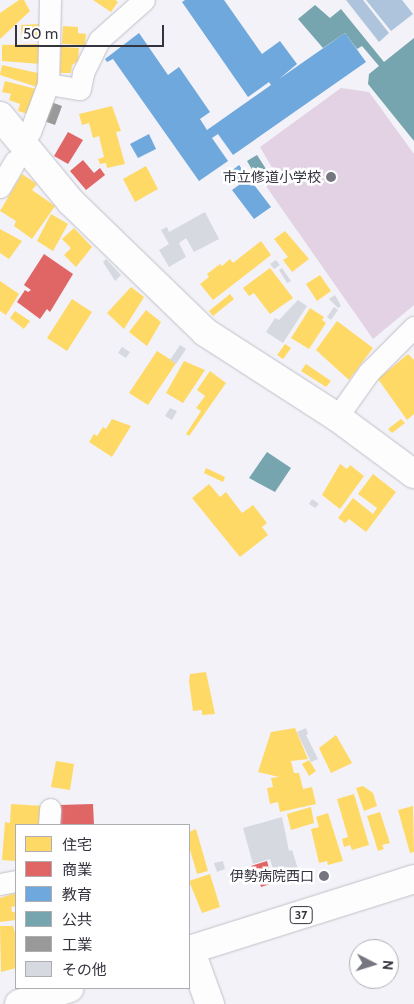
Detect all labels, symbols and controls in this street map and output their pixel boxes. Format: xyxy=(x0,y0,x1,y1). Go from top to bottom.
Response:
scale bar xyxy=(18,15,166,47)
text: 50 m xyxy=(23,25,58,43)
place label: 市立修道小学校 xyxy=(223,169,321,185)
marker: 市立修道小学校 xyxy=(325,171,337,183)
legend xyxy=(15,824,190,989)
text: 住宅 xyxy=(62,836,92,854)
text: 商業 xyxy=(62,861,92,879)
place label: 伊勢病院西口 xyxy=(230,868,314,884)
marker: 伊勢病院西口 xyxy=(318,870,330,882)
text: 教育 xyxy=(62,886,92,904)
road number: 37 xyxy=(288,906,314,924)
text: 公共 xyxy=(62,911,92,929)
text: 工業 xyxy=(62,936,92,954)
north arrow xyxy=(349,939,399,989)
text: N xyxy=(379,960,397,971)
text: その他 xyxy=(62,961,107,979)

